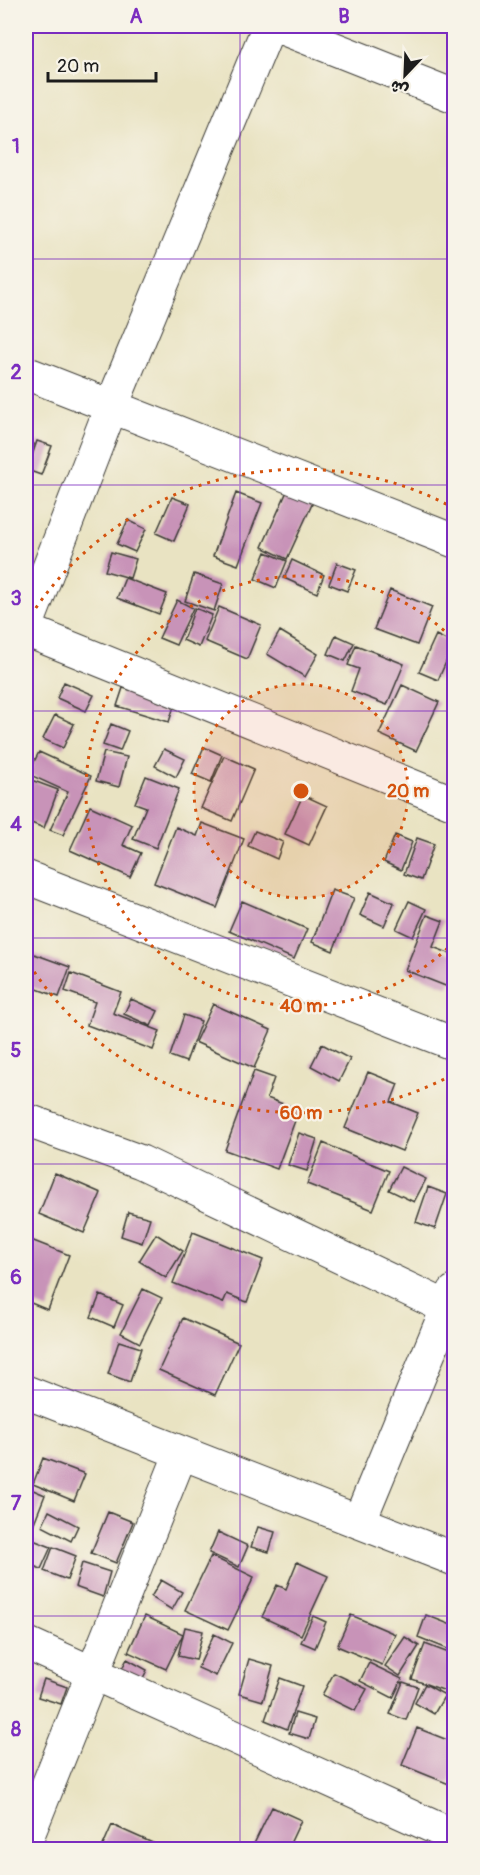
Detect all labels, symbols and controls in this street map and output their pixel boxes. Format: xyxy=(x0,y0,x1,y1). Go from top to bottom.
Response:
text: A xyxy=(130,4,143,29)
text: B xyxy=(338,4,350,29)
scale bar xyxy=(48,45,156,83)
north arrow xyxy=(375,45,435,105)
text: 20 m xyxy=(57,55,99,78)
text: ش xyxy=(388,75,412,101)
text: 1 xyxy=(12,134,20,159)
text: 2 xyxy=(10,360,22,385)
text: 3 xyxy=(10,586,22,611)
text: 20 m xyxy=(387,780,429,803)
centre of rings xyxy=(291,781,311,801)
text: 4 xyxy=(10,812,22,837)
text: 40 m xyxy=(280,995,322,1018)
text: 5 xyxy=(11,1038,22,1063)
text: 60 m xyxy=(280,1102,322,1125)
text: 6 xyxy=(10,1265,22,1290)
text: 7 xyxy=(11,1491,22,1516)
text: 8 xyxy=(11,1717,21,1742)

